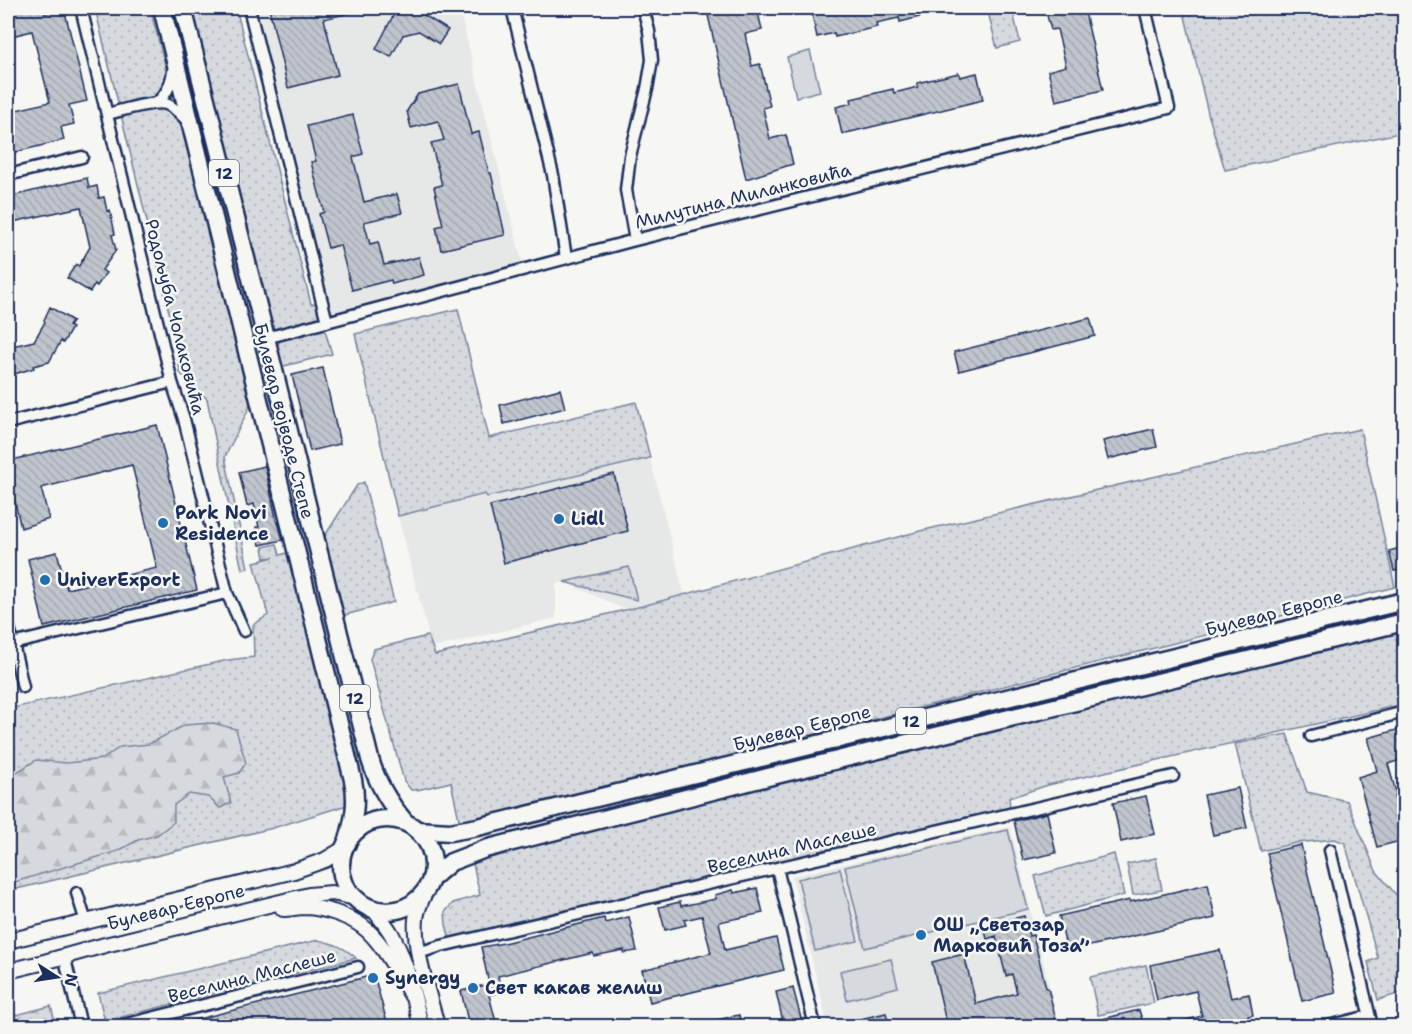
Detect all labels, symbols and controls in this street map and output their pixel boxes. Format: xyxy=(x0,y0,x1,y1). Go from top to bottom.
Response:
street label: Милутина Миланковића xyxy=(632,157,854,235)
road number: 12 xyxy=(209,160,239,186)
street label: Родољуба Чолаковића xyxy=(139,217,211,417)
street label: Булевар војводе Степе xyxy=(248,321,320,521)
place label: Park Novi Residence xyxy=(175,501,269,546)
place label: Lidl xyxy=(571,507,604,531)
marker: Lidl xyxy=(552,512,566,526)
marker: Park Novi Residence xyxy=(156,516,170,530)
place label: UniverExport xyxy=(57,568,180,592)
marker: UniverExport xyxy=(38,573,52,587)
street label: Булевар Европе xyxy=(1203,584,1345,642)
road number: 12 xyxy=(340,685,370,711)
street label: Булевар Европе xyxy=(731,699,873,757)
road number: 12 xyxy=(896,708,926,734)
street label: Веселина Маслеше xyxy=(705,817,879,879)
street label: Булевар Европе xyxy=(105,878,247,936)
place label: ОШ „Светозар Марковић Тоза” xyxy=(933,913,1090,958)
marker: ОШ „Светозар Марковић Тоза” xyxy=(914,928,928,942)
street label: Веселина Маслеше xyxy=(165,943,339,1009)
north arrow xyxy=(27,947,87,1007)
place label: Synergy xyxy=(385,966,460,990)
marker: Synergy xyxy=(366,971,380,985)
text: N xyxy=(60,972,83,988)
place label: Свет какав желиш xyxy=(485,976,663,1000)
marker: Свет какав желиш xyxy=(466,981,480,995)

